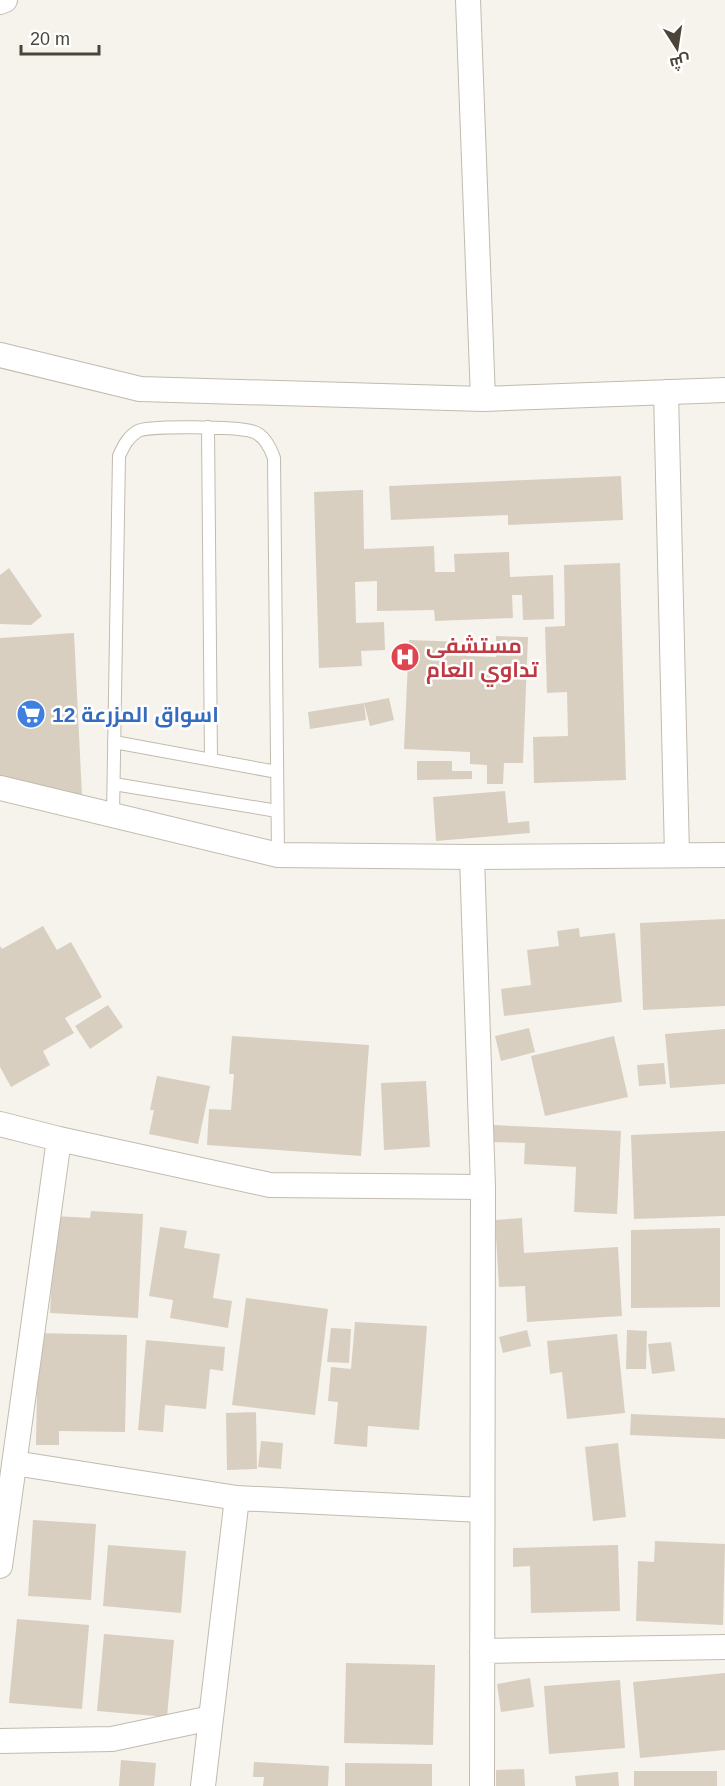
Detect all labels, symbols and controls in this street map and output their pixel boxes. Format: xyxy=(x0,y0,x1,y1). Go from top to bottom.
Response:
scale bar xyxy=(21,18,99,56)
north arrow xyxy=(647,18,707,78)
text: 20 m xyxy=(30,29,70,49)
text: ش xyxy=(668,51,692,73)
place label: مستشفى تداوي العام xyxy=(426,634,539,687)
hospital icon: مستشفى تداوي العام xyxy=(389,641,421,673)
supermarket icon: اسواق المزرعة 12 xyxy=(15,698,47,730)
place label: اسواق المزرعة 12 xyxy=(52,703,219,728)

